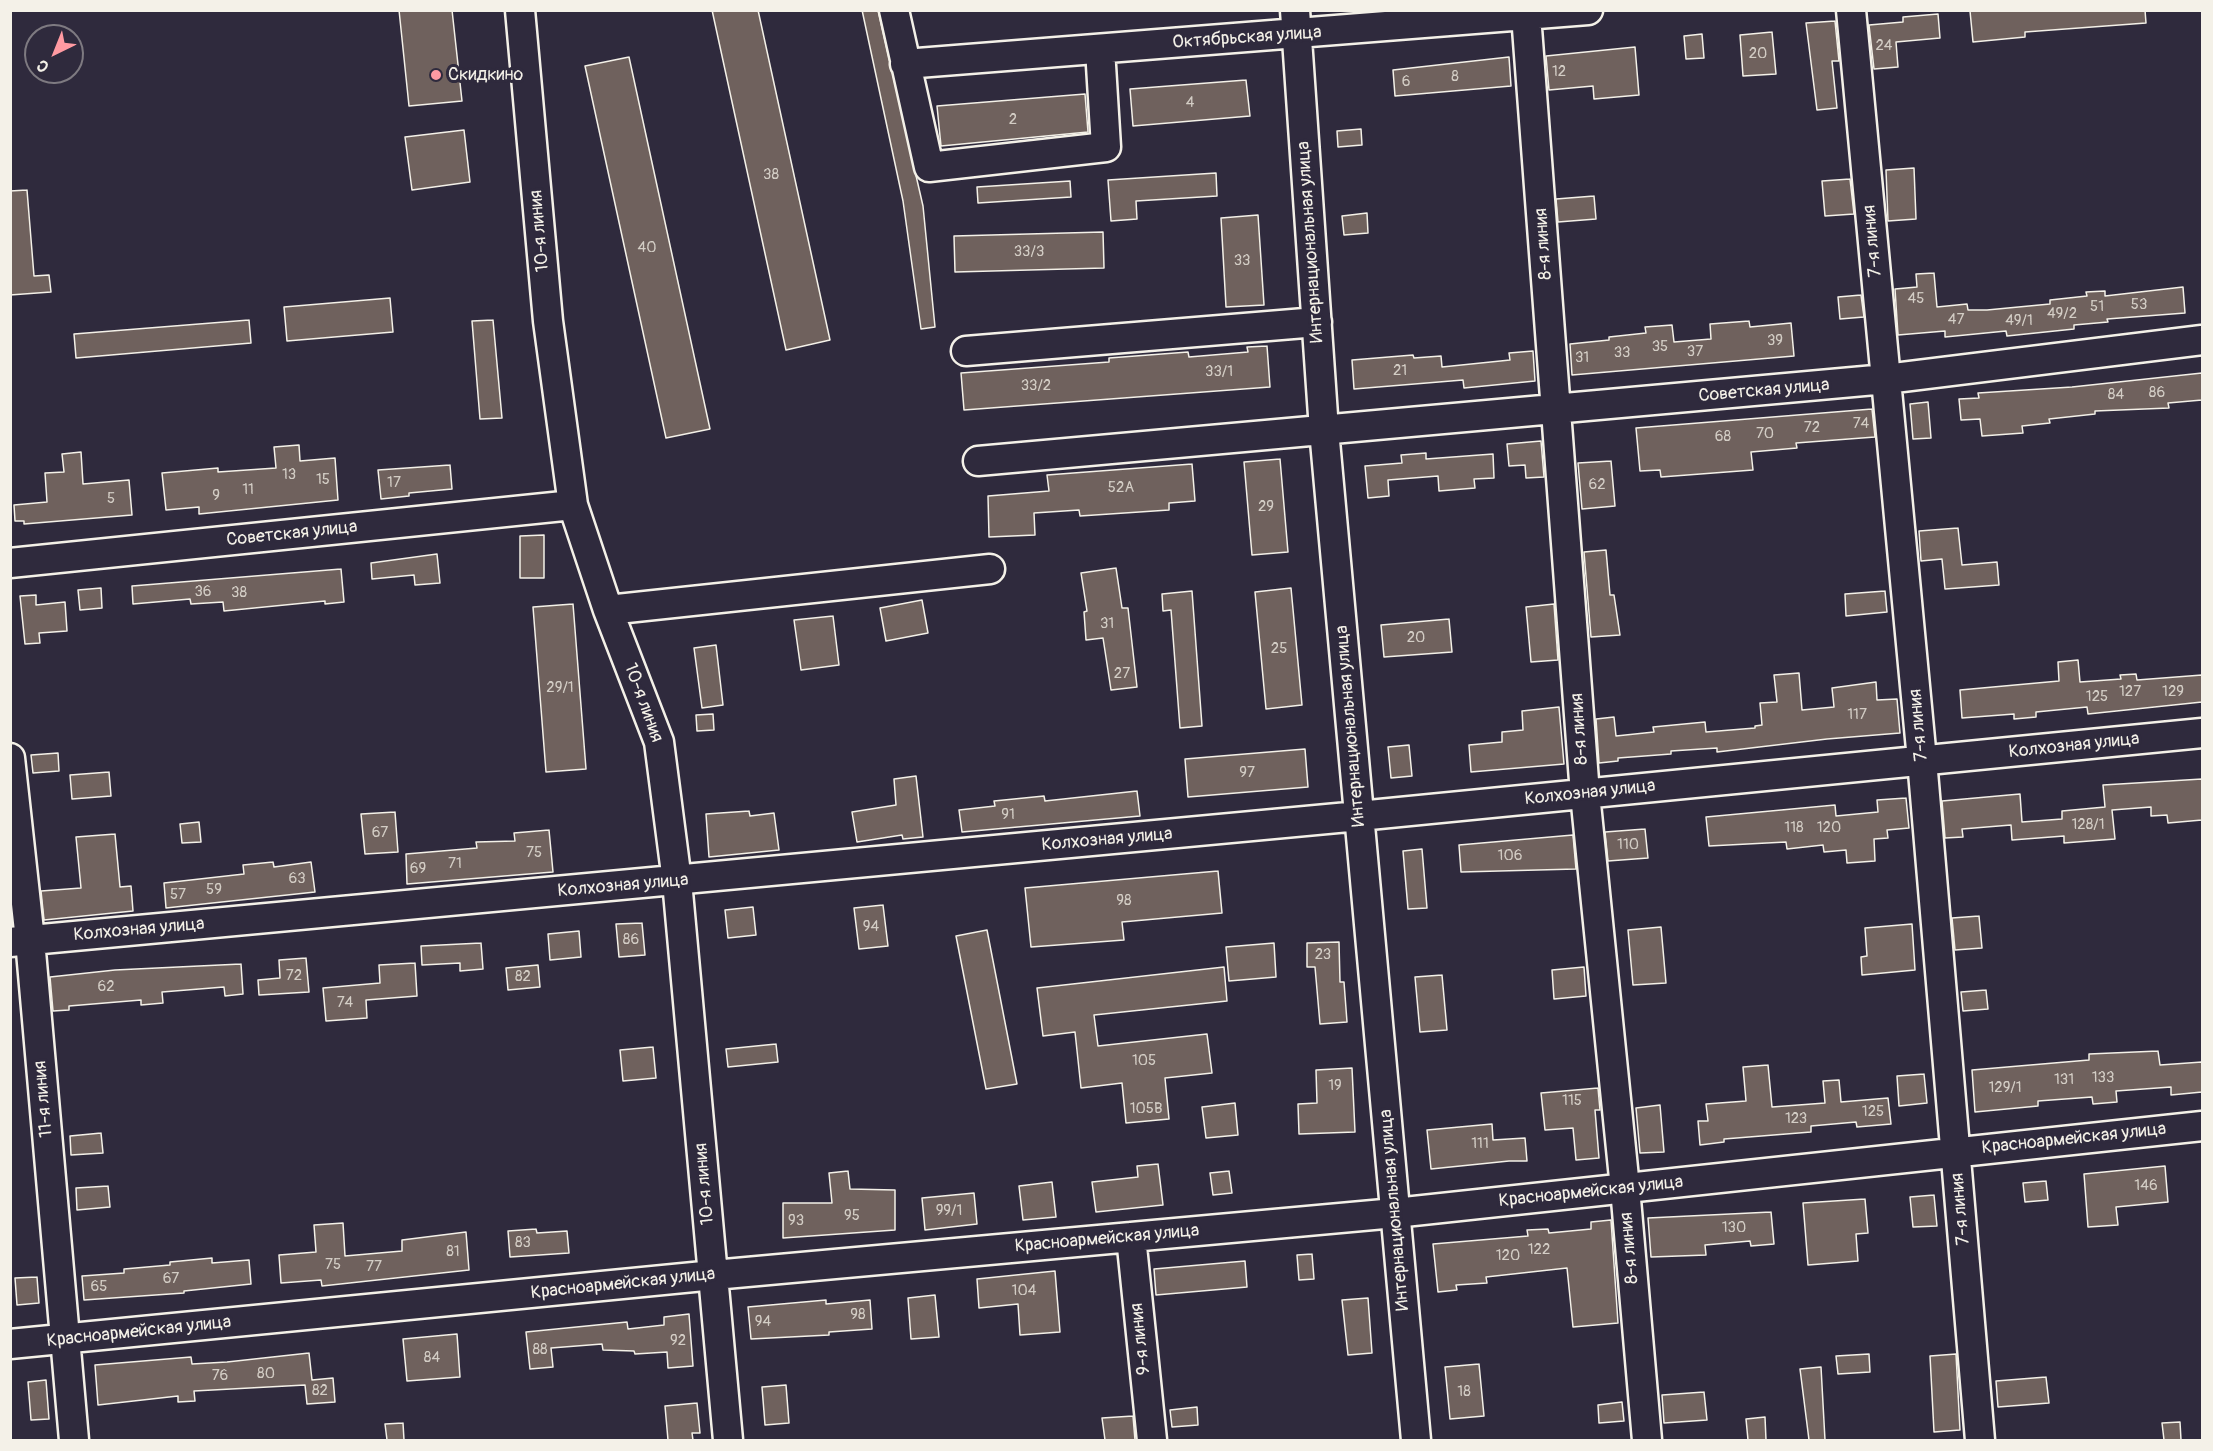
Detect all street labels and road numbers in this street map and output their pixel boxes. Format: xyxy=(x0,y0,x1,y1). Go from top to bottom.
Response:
street label: Октябрьская улица xyxy=(1172,22,1322,54)
street label: Интернациональная улица xyxy=(1293,140,1329,344)
street label: 10-я линия xyxy=(526,189,554,273)
street label: 7-я линия xyxy=(1859,204,1887,278)
street label: 8-я линия xyxy=(1531,207,1557,281)
street label: Советская улица xyxy=(1698,375,1830,407)
street label: Советская улица xyxy=(225,516,359,552)
street label: Интернациональная улица xyxy=(1331,624,1371,828)
street label: 10-я линия xyxy=(619,661,667,745)
street label: 7-я линия xyxy=(1905,688,1933,762)
street label: 8-я линия xyxy=(1567,692,1593,766)
street label: Колхозная улица xyxy=(2008,728,2140,764)
street label: Колхозная улица xyxy=(1524,775,1656,811)
street label: Колхозная улица xyxy=(1041,824,1173,856)
street label: Колхозная улица xyxy=(557,870,689,902)
street label: Колхозная улица xyxy=(73,914,205,946)
street label: 11-я линия xyxy=(30,1060,58,1138)
street label: Интернациональная улица xyxy=(1375,1108,1415,1312)
street label: Красноармейская улица xyxy=(1981,1119,2167,1159)
street label: 10-я линия xyxy=(691,1142,719,1226)
street label: Красноармейская улица xyxy=(1498,1172,1684,1212)
street label: 7-я линия xyxy=(1947,1172,1975,1246)
street label: 8-я линия xyxy=(1616,1211,1644,1285)
street label: Красноармейская улица xyxy=(1014,1220,1200,1258)
street label: Красноармейская улица xyxy=(530,1264,716,1304)
street label: 9-я линия xyxy=(1126,1302,1156,1376)
street label: Красноармейская улица xyxy=(46,1312,232,1352)

